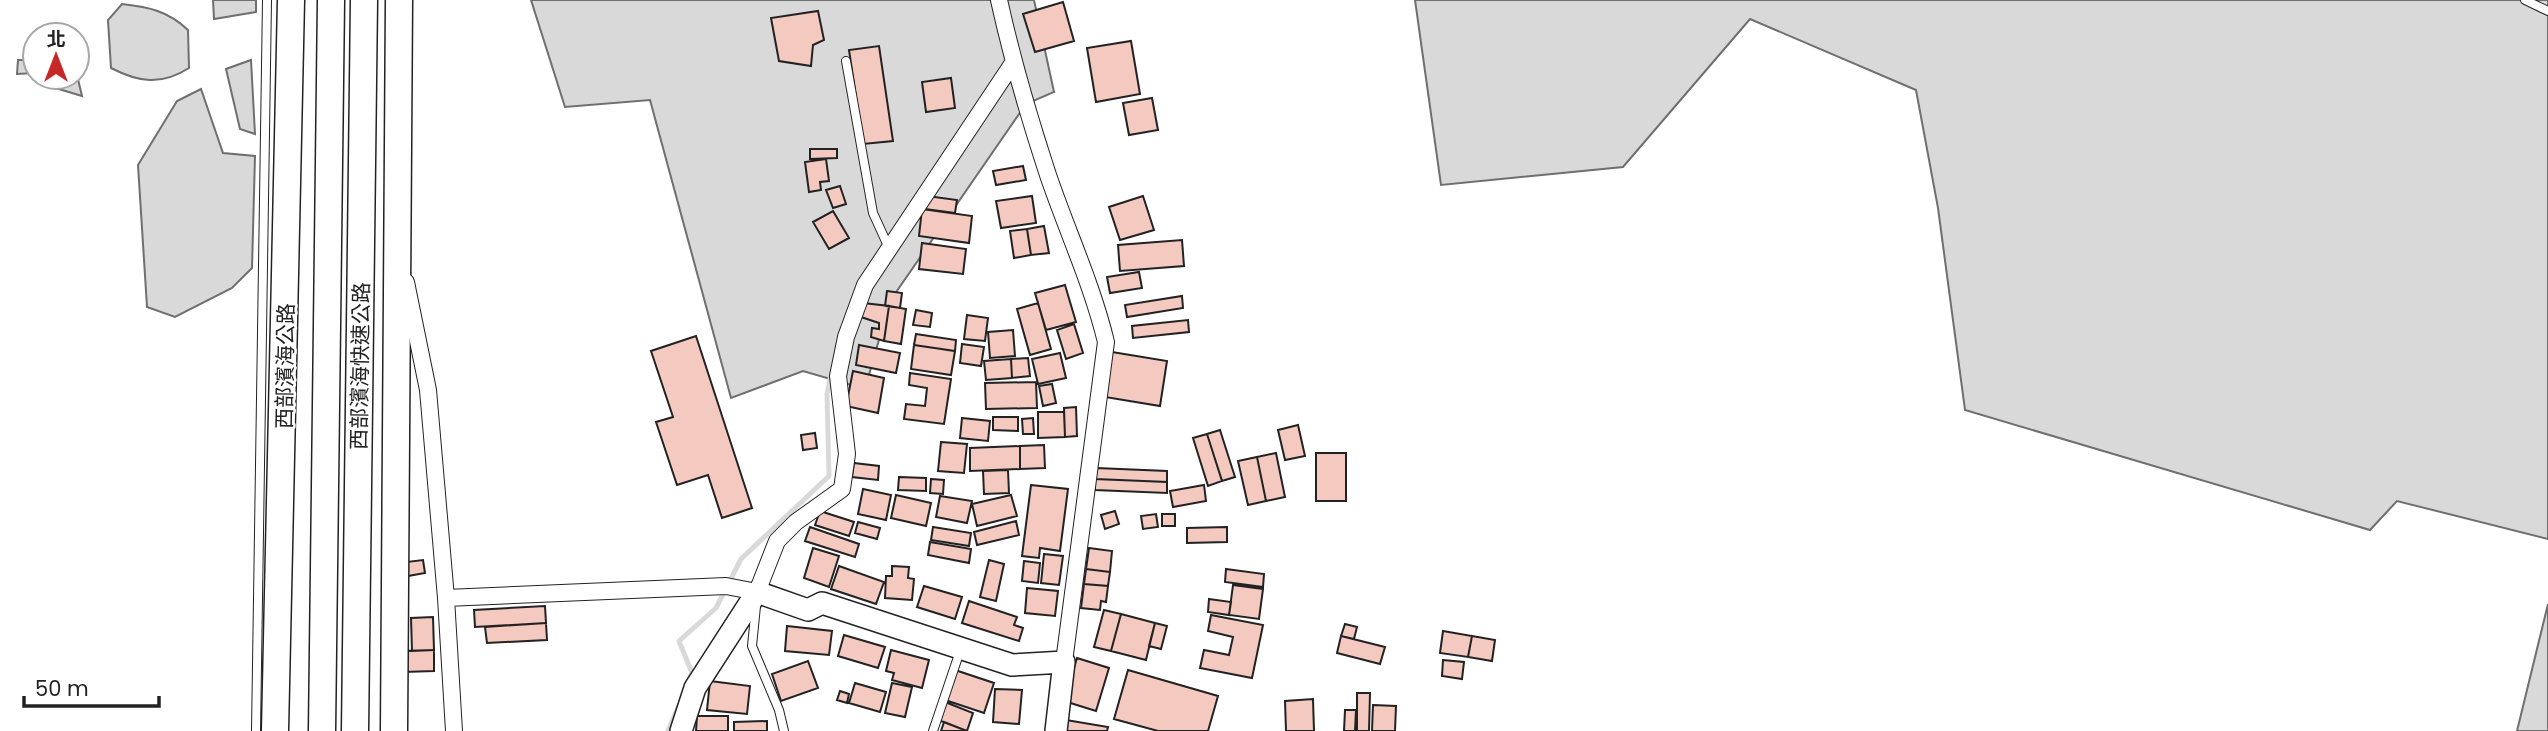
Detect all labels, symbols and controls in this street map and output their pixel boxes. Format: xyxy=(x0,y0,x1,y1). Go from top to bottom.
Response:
north arrow xyxy=(21,21,91,91)
text: 北 xyxy=(46,26,66,53)
street label: 西部濱海快速公路 xyxy=(344,282,376,450)
street label: 西部濱海公路 xyxy=(269,303,301,429)
scale bar xyxy=(24,664,159,708)
text: 50 m xyxy=(35,674,89,703)

